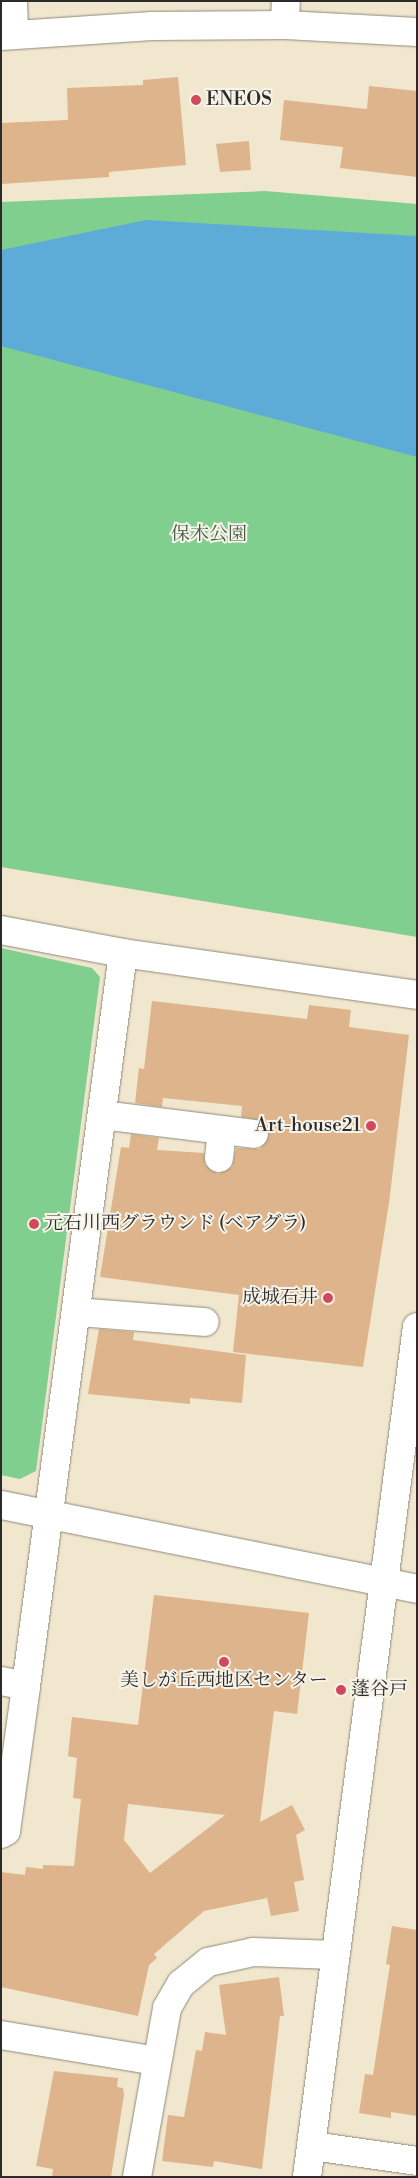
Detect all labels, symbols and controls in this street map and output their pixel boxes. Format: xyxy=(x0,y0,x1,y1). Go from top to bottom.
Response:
place label: ENEOS xyxy=(206,89,272,111)
marker: ENEOS xyxy=(190,94,202,106)
park label: 保木公園 xyxy=(171,524,247,546)
place label: Art-house21 xyxy=(255,1115,361,1137)
marker: Art-house21 xyxy=(365,1120,377,1132)
place label: 元石川西グラウンド (ベアグラ) xyxy=(44,1213,307,1235)
marker: 元石川西グラウンド (ベアグラ) xyxy=(28,1218,40,1230)
place label: 成城石井 xyxy=(242,1287,318,1309)
marker: 成城石井 xyxy=(322,1292,334,1304)
marker: 美しが丘西地区センター xyxy=(218,1656,230,1668)
place label: 美しが丘西地区センター xyxy=(120,1670,328,1692)
place label: 蓬谷戸 xyxy=(351,1679,408,1701)
marker: 蓬谷戸 xyxy=(335,1684,347,1696)

